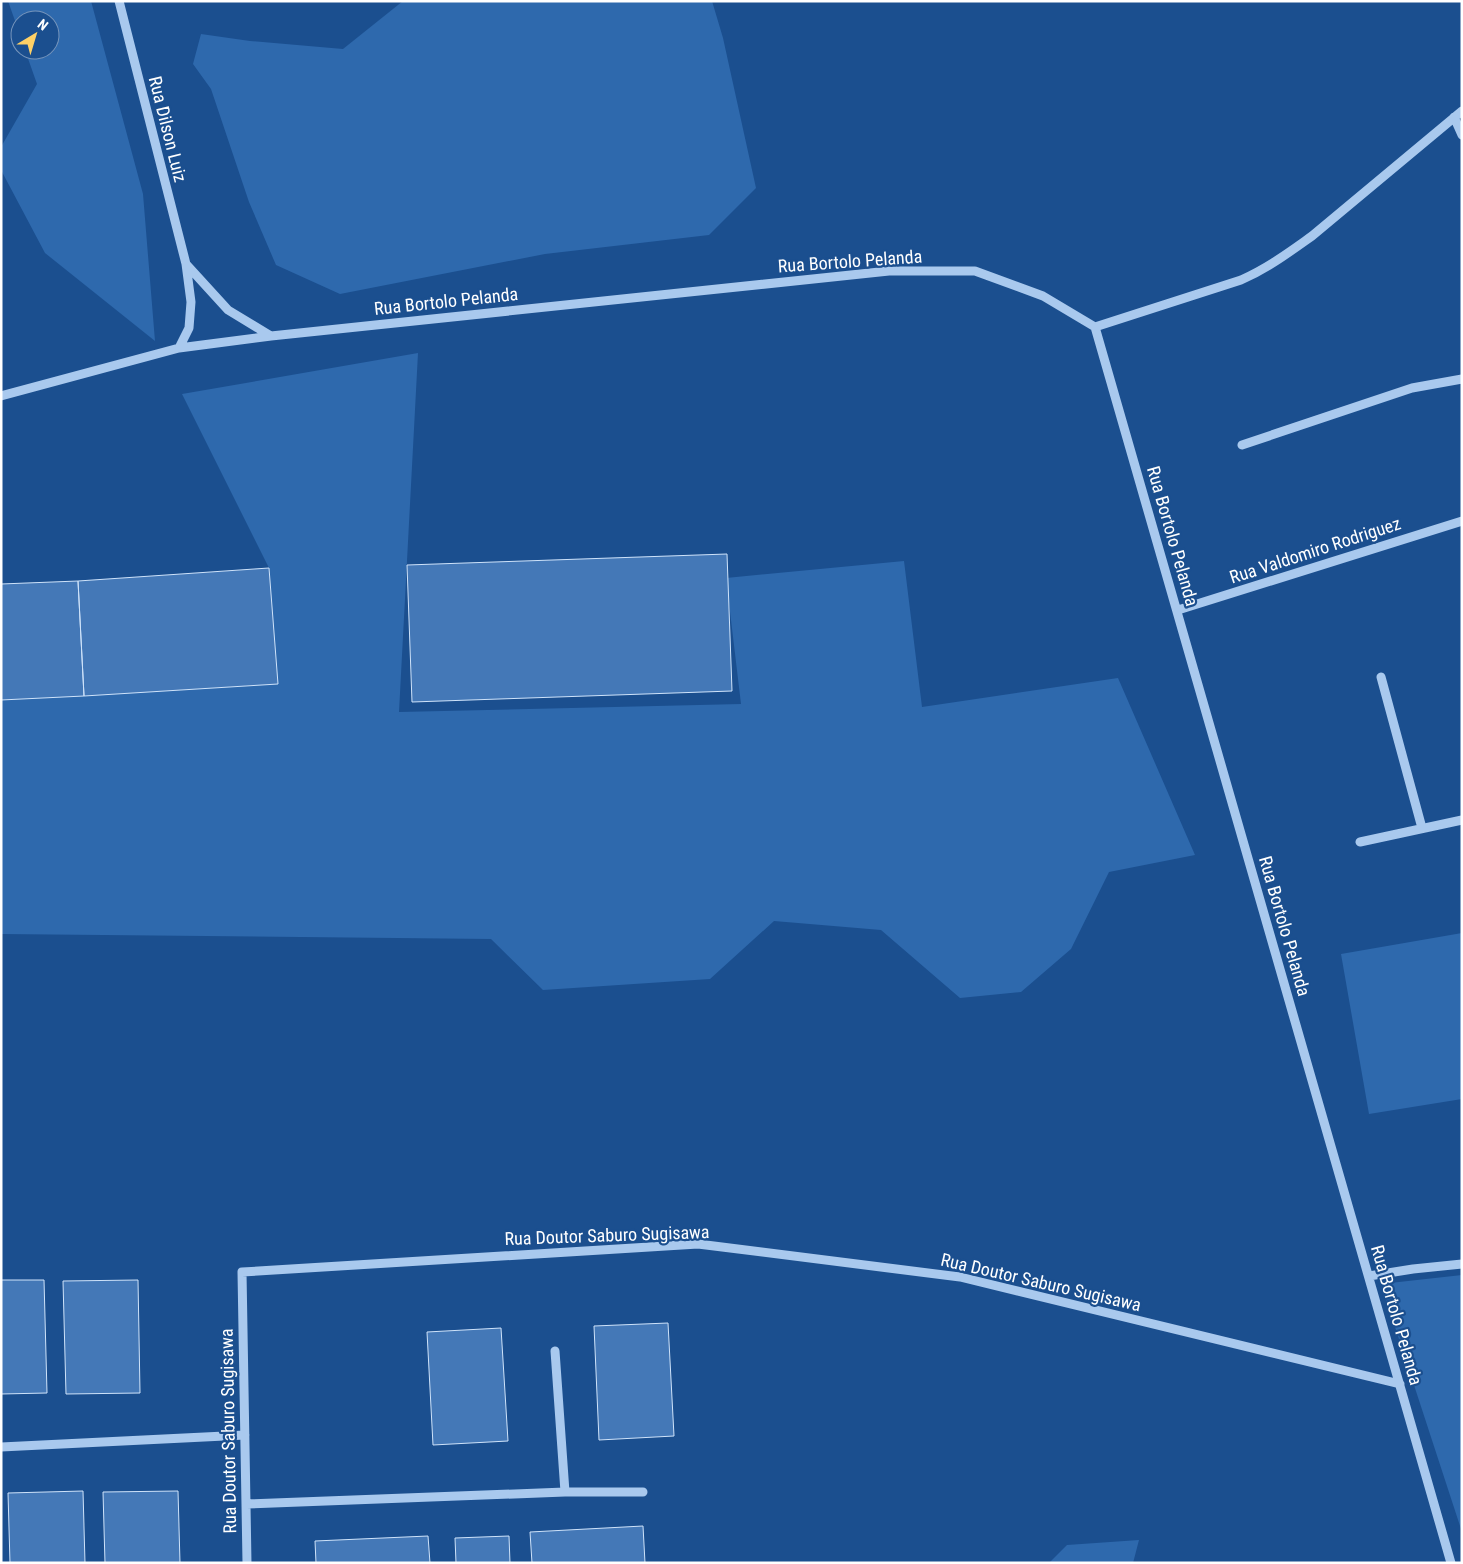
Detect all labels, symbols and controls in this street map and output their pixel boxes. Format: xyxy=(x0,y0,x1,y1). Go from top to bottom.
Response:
north arrow xyxy=(10,10,60,60)
text: N xyxy=(35,16,51,34)
street label: Rua Dilson Luiz xyxy=(145,74,191,184)
street label: Rua Bortolo Pelanda xyxy=(777,245,923,277)
street label: Rua Bortolo Pelanda xyxy=(373,283,519,319)
street label: Rua Bortolo Pelanda xyxy=(1143,464,1203,608)
street label: Rua Valdomiro Rodriguez xyxy=(1227,512,1403,588)
street label: Rua Bortolo Pelanda xyxy=(1255,854,1315,998)
street label: Rua Doutor Saburo Sugisawa xyxy=(504,1221,710,1249)
street label: Rua Bortolo Pelanda xyxy=(1367,1243,1427,1387)
street label: Rua Doutor Saburo Sugisawa xyxy=(939,1249,1143,1315)
street label: Rua Doutor Saburo Sugisawa xyxy=(216,1328,240,1534)

